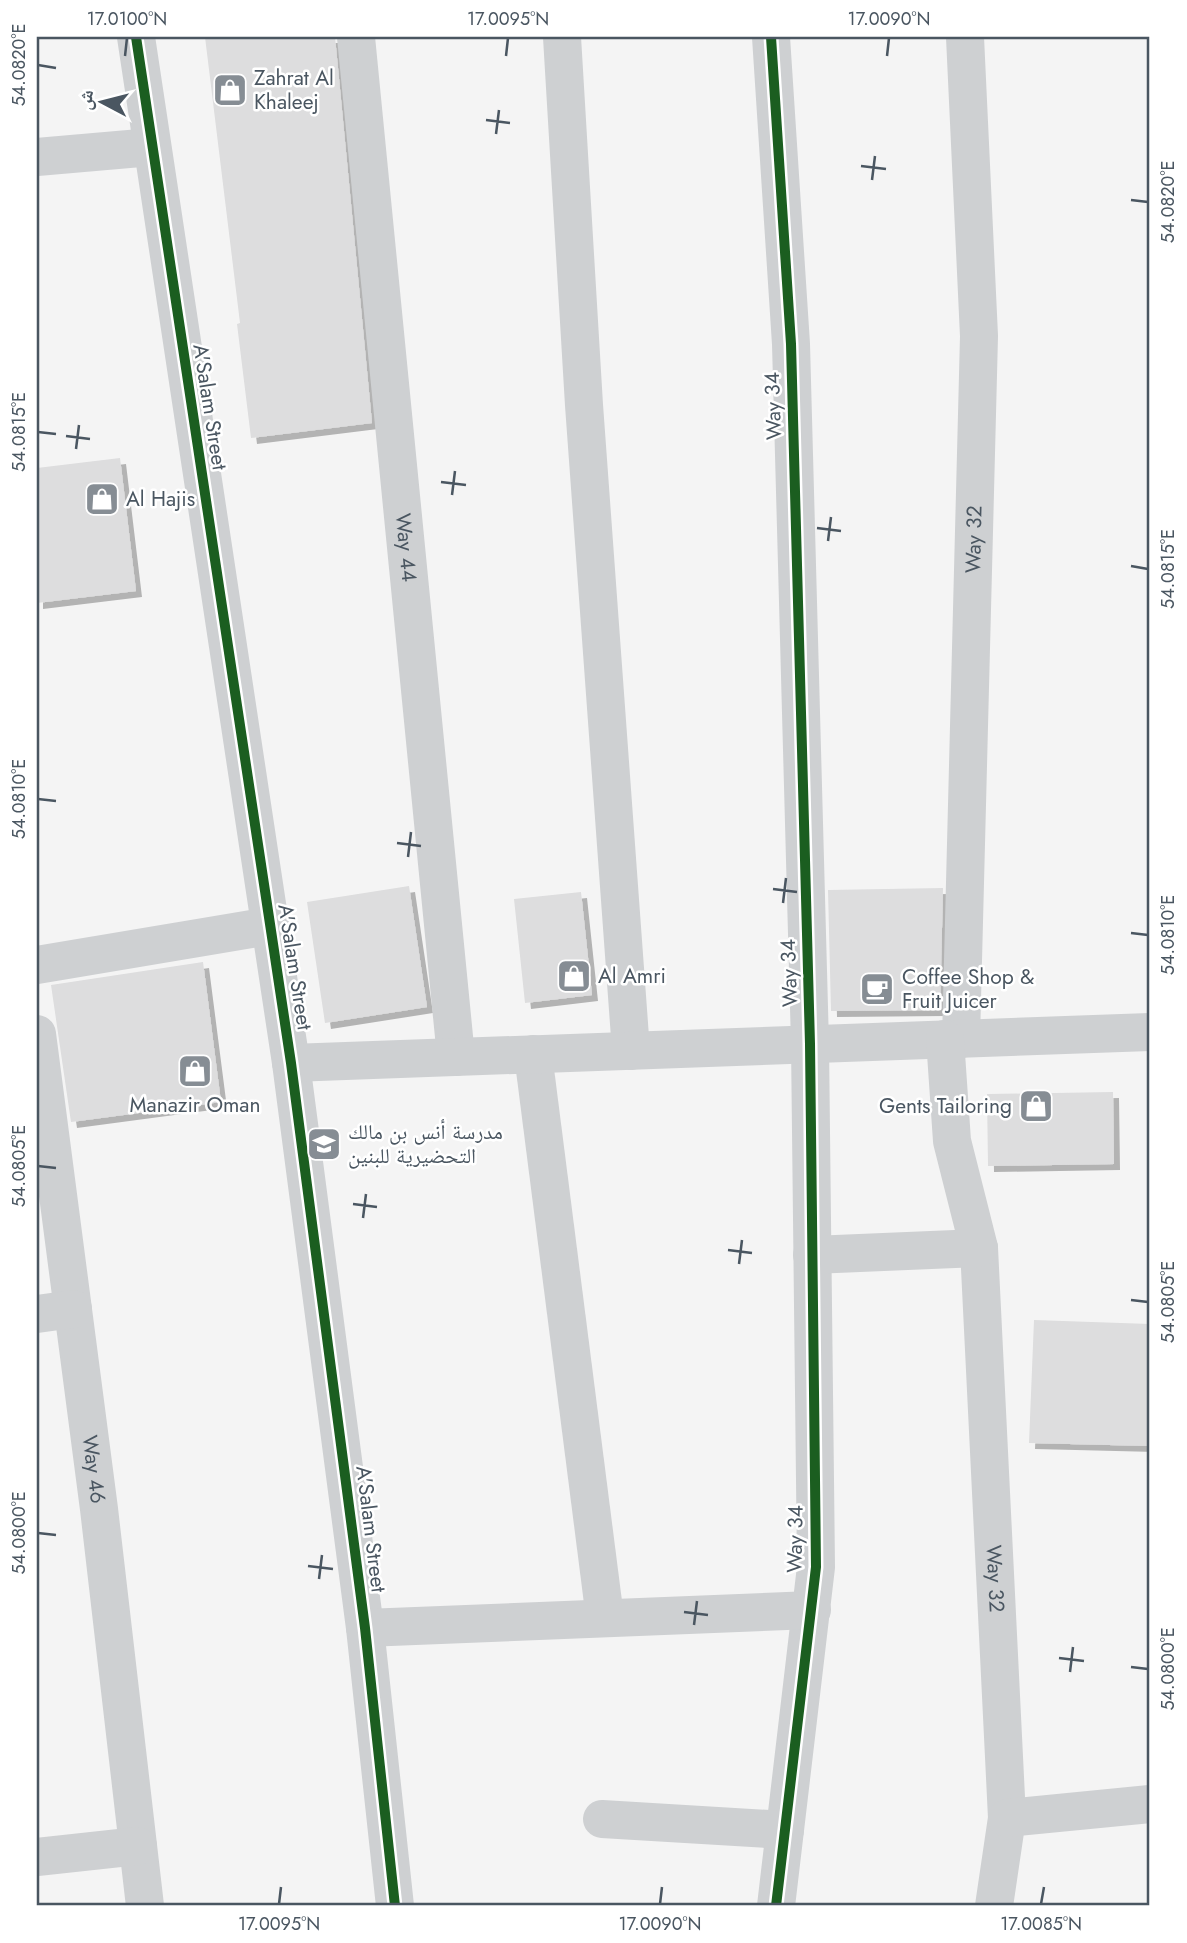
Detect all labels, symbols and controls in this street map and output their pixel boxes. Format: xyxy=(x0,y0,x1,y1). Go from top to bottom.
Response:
text: 17.0100°N xyxy=(87,6,167,32)
text: 17.0095°N xyxy=(467,6,549,32)
text: 17.0090°N xyxy=(848,6,930,32)
text: 54.0820°E xyxy=(6,24,32,106)
place label: Zahrat Al Khaleej xyxy=(254,63,334,117)
north arrow xyxy=(66,66,136,136)
shop icon: Zahrat Al Khaleej xyxy=(211,71,249,109)
text: ش xyxy=(71,88,100,112)
text: 54.0820°E xyxy=(1155,161,1181,243)
street label: A'Salam Street xyxy=(185,342,235,472)
street label: Way 34 xyxy=(757,372,789,440)
text: 54.0815°E xyxy=(6,392,32,472)
shop icon: Al Hajis xyxy=(83,480,121,518)
place label: Al Hajis xyxy=(126,484,195,514)
street label: Way 32 xyxy=(958,505,990,573)
street label: Way 44 xyxy=(388,512,424,583)
text: 54.0815°E xyxy=(1155,529,1181,609)
text: 54.0810°E xyxy=(6,759,32,839)
text: 54.0810°E xyxy=(1155,895,1181,975)
street label: A'Salam Street xyxy=(270,902,320,1032)
street label: Way 34 xyxy=(773,939,805,1007)
shop icon: Al Amri xyxy=(555,957,593,995)
place label: Al Amri xyxy=(598,961,666,991)
place label: Coffee Shop & Fruit Juicer xyxy=(902,962,1034,1016)
cafe icon: Coffee Shop & Fruit Juicer xyxy=(858,970,896,1008)
shop icon: Manazir Oman xyxy=(176,1052,214,1090)
shop icon: Gents Tailoring xyxy=(1017,1087,1055,1125)
place label: Manazir Oman xyxy=(130,1090,260,1120)
place label: Gents Tailoring xyxy=(879,1091,1012,1121)
place label: مدرسة أنس بن مالك التحضيرية للبنين xyxy=(348,1117,503,1171)
text: 54.0805°E xyxy=(6,1125,32,1207)
school or university icon: مدرسة أنس بن مالك التحضيرية للبنين xyxy=(305,1125,343,1163)
text: 54.0805°E xyxy=(1155,1261,1181,1343)
street label: Way 46 xyxy=(75,1433,113,1505)
street label: A'Salam Street xyxy=(348,1464,394,1594)
text: 54.0800°E xyxy=(6,1491,32,1575)
street label: Way 34 xyxy=(779,1505,811,1573)
street label: Way 32 xyxy=(979,1544,1012,1613)
text: 54.0800°E xyxy=(1155,1627,1181,1711)
text: 17.0095°N xyxy=(238,1911,320,1937)
text: 17.0090°N xyxy=(619,1911,701,1937)
text: 17.0085°N xyxy=(1000,1911,1082,1937)

